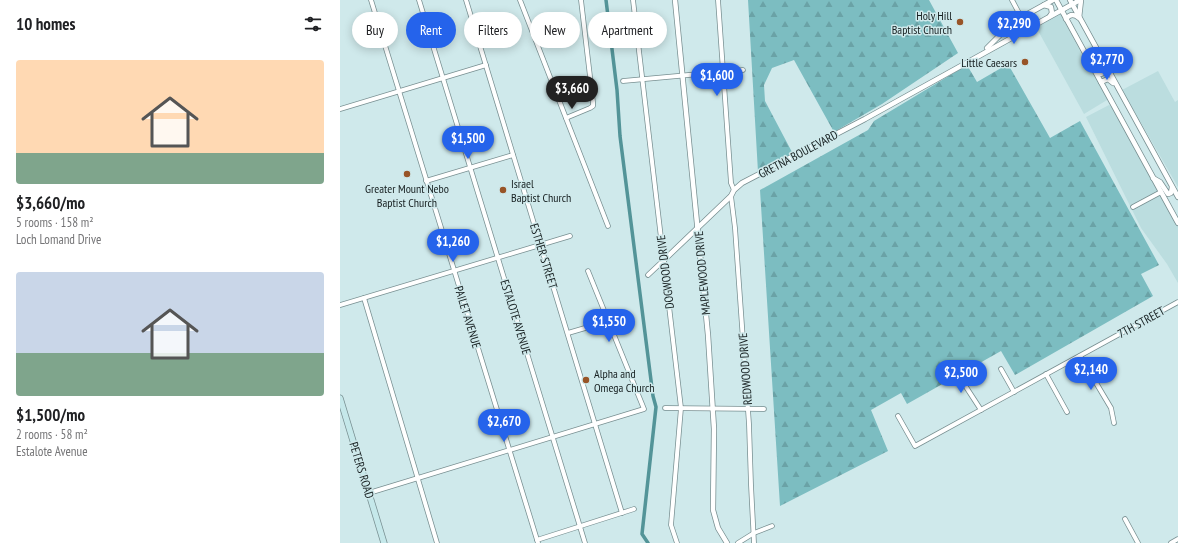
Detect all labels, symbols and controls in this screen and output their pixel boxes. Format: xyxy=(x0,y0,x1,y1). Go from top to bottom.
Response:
place label: Holy Hill Baptist Church xyxy=(892,8,952,37)
pin: $2,290 xyxy=(981,11,1047,45)
chip: Buy xyxy=(352,12,398,48)
chip: Rent xyxy=(406,12,456,48)
chip: Filters xyxy=(464,12,522,48)
chip: New xyxy=(530,12,580,48)
chip: Apartment xyxy=(588,12,667,48)
text: 10 homes xyxy=(16,13,75,35)
icon: filters xyxy=(302,13,324,35)
text: $2,290 xyxy=(997,15,1031,32)
marker: Holy Hill Baptist Church xyxy=(955,17,965,27)
pin: $2,770 xyxy=(1074,47,1140,81)
text: $2,770 xyxy=(1090,51,1124,68)
place label: Little Caesars xyxy=(961,55,1017,70)
marker: Little Caesars xyxy=(1020,57,1030,67)
pin: $1,600 xyxy=(684,63,750,97)
text: $1,600 xyxy=(700,67,734,84)
pin: $3,660 xyxy=(539,76,605,110)
text: $3,660 xyxy=(555,80,589,97)
icon: home xyxy=(134,86,206,158)
pin: $1,500 xyxy=(435,126,501,160)
street label: GRETNA BOULEVARD xyxy=(756,127,840,181)
text: $1,500 xyxy=(451,130,485,147)
marker: Greater Mount Nebo Baptist Church xyxy=(402,169,412,179)
place label: Israel Baptist Church xyxy=(511,176,571,205)
place label: Greater Mount Nebo Baptist Church xyxy=(365,181,449,210)
marker: Israel Baptist Church xyxy=(498,185,508,195)
text: $3,660/mo xyxy=(16,192,85,214)
text: 5 rooms · 158 m² xyxy=(16,214,94,231)
street label: ESTHER STREET xyxy=(527,222,561,291)
pin: $1,260 xyxy=(420,229,486,263)
street label: MAPLEWOOD DRIVE xyxy=(691,230,713,316)
text: Loch Lomand Drive xyxy=(16,231,101,248)
text: $1,260 xyxy=(436,233,470,250)
street label: DOGWOOD DRIVE xyxy=(653,234,677,310)
street label: ESTALOTE AVENUE xyxy=(497,278,535,356)
street label: PAILET AVENUE xyxy=(451,284,485,350)
icon: home xyxy=(134,298,206,370)
street label: 7TH STREET xyxy=(1115,303,1168,341)
pin: $1,550 xyxy=(576,309,642,343)
text: $1,550 xyxy=(592,313,626,330)
street label: REDWOOD DRIVE xyxy=(735,332,755,406)
pin: $2,140 xyxy=(1058,357,1124,391)
pin: $2,500 xyxy=(928,360,994,394)
text: $2,140 xyxy=(1074,361,1108,378)
text: $2,500 xyxy=(944,364,978,381)
place label: Alpha and Omega Church xyxy=(594,366,655,395)
marker: Alpha and Omega Church xyxy=(581,375,591,385)
text: $1,500/mo xyxy=(16,404,85,426)
pin: $2,670 xyxy=(471,409,537,443)
text: $2,670 xyxy=(487,413,521,430)
text: 2 rooms · 58 m² xyxy=(16,426,88,443)
street label: PETERS ROAD xyxy=(346,440,378,500)
text: Estalote Avenue xyxy=(16,443,88,460)

